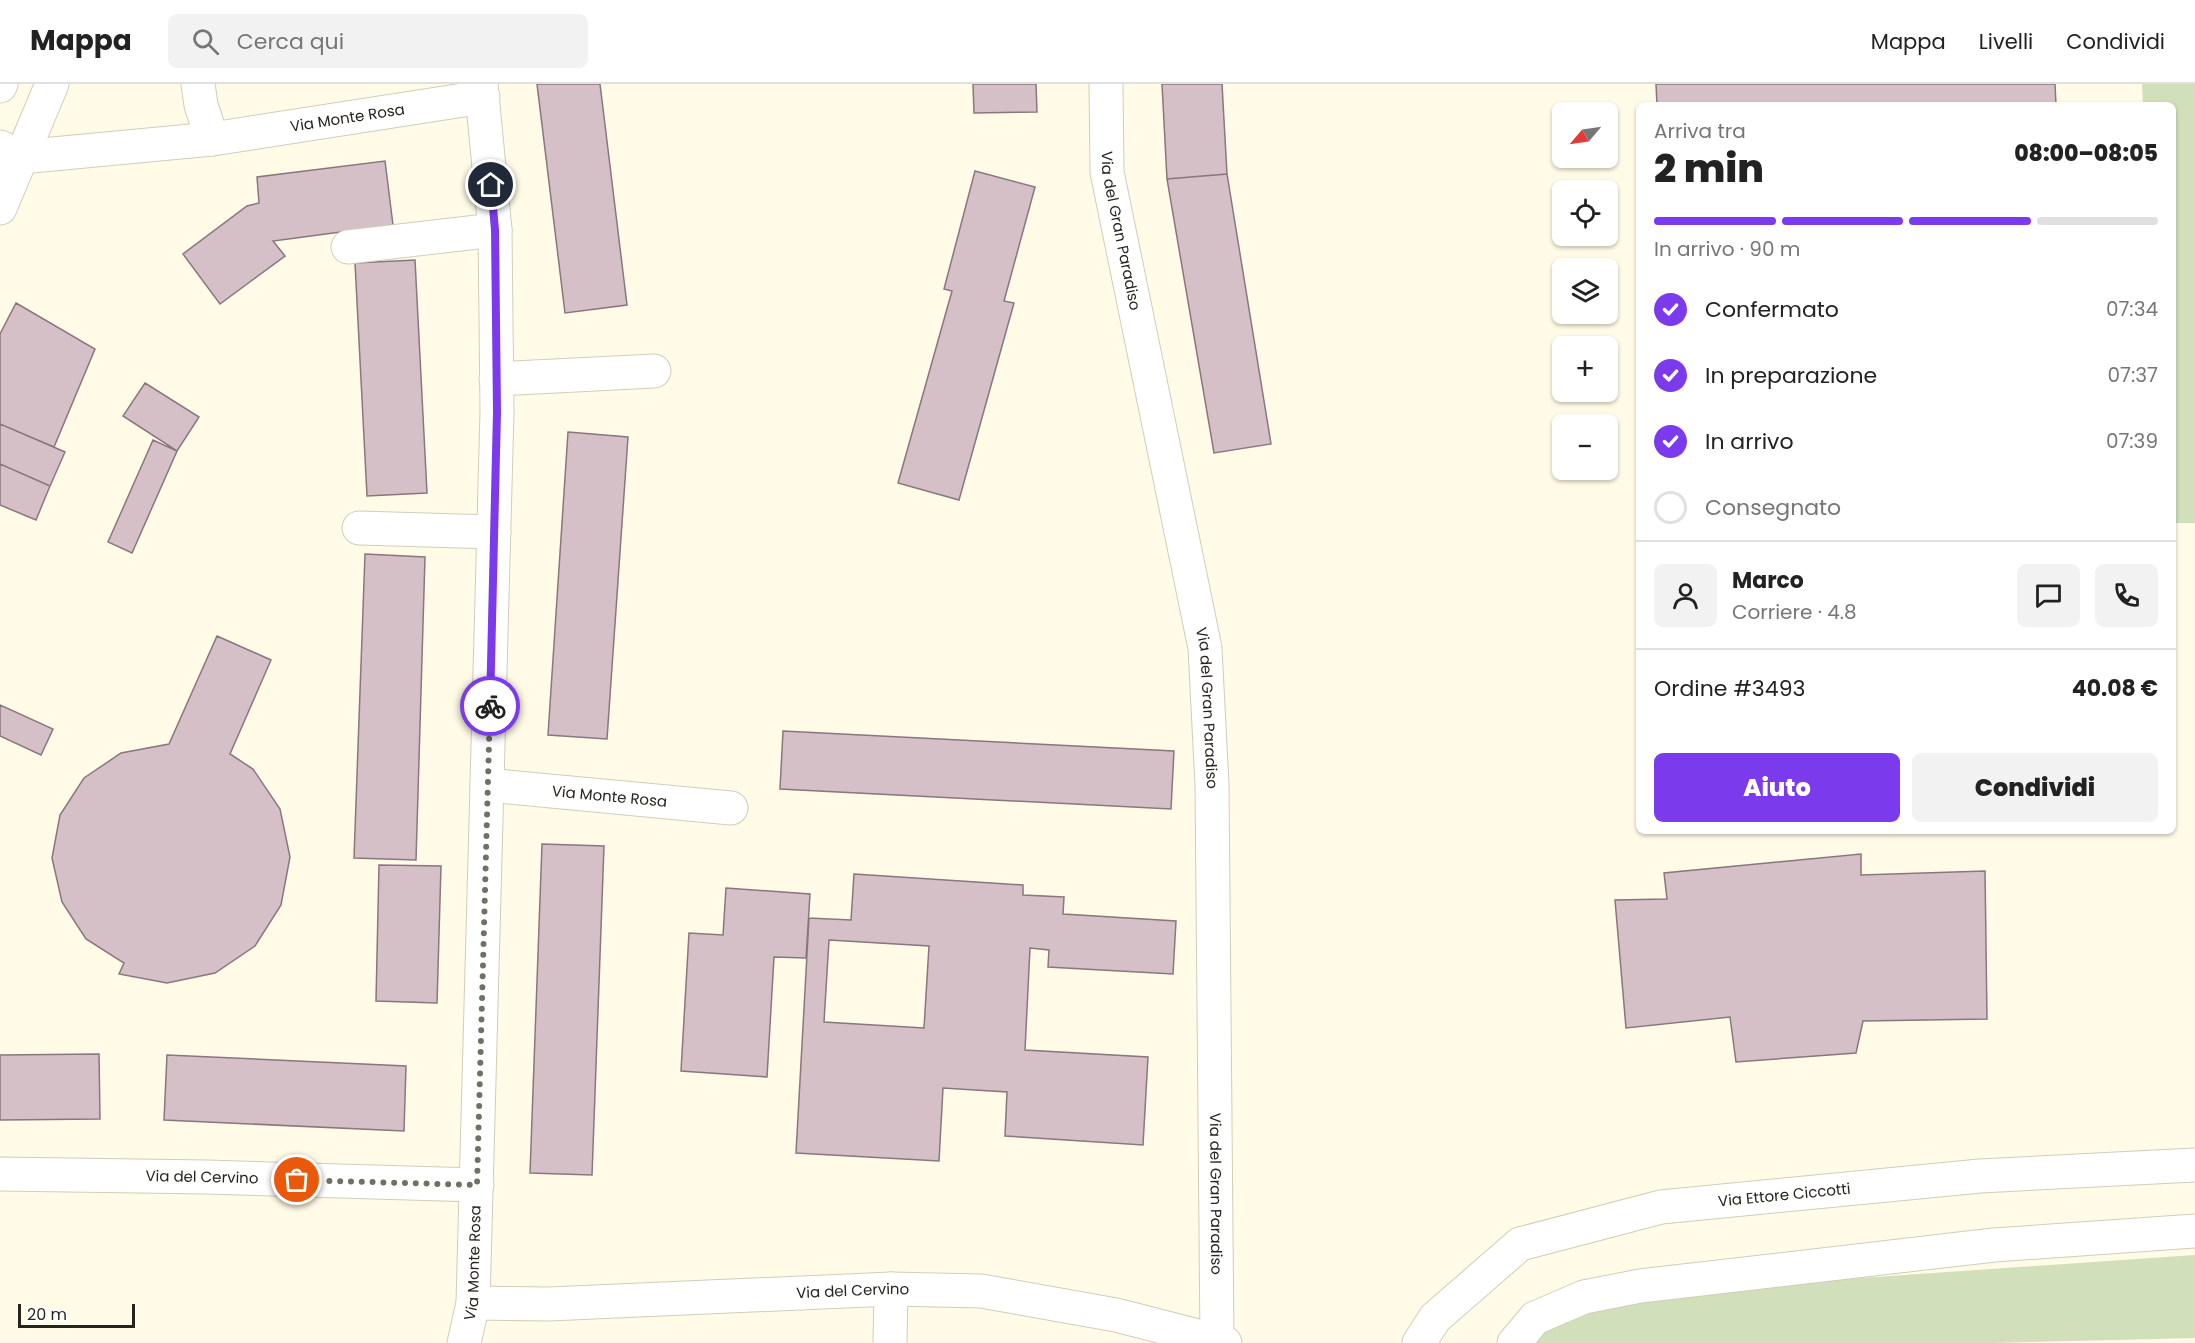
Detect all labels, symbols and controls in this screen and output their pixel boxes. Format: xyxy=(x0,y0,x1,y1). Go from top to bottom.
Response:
search box xyxy=(168,14,588,68)
text: Mappa xyxy=(30,21,132,60)
icon: search xyxy=(189,25,222,58)
text: Cerca qui xyxy=(237,26,344,57)
text: Mappa xyxy=(1871,27,1946,56)
text: Livelli xyxy=(1979,27,2033,56)
text: Condividi xyxy=(2066,27,2165,56)
street label: Via Monte Rosa xyxy=(288,98,406,137)
north arrow xyxy=(1552,102,1618,168)
map controls xyxy=(1552,102,1618,480)
text: Arriva tra xyxy=(1654,117,1746,145)
text: 08:00–08:05 xyxy=(2014,138,2158,169)
text: 2 min xyxy=(1654,141,1764,196)
street label: Via del Gran Paradiso xyxy=(1097,151,1146,312)
pin xyxy=(465,159,516,210)
icon: home xyxy=(474,168,507,201)
button: locate xyxy=(1552,180,1618,246)
text: In arrivo · 90 m xyxy=(1654,235,1800,263)
button: layers xyxy=(1552,258,1618,324)
icon: check xyxy=(1654,293,1687,326)
text: Confermato xyxy=(1705,294,1839,325)
text: 07:34 xyxy=(2106,295,2158,323)
button: + xyxy=(1552,336,1618,402)
icon: check xyxy=(1654,359,1687,392)
text: In preparazione xyxy=(1705,360,1877,391)
text: 07:37 xyxy=(2108,361,2158,389)
button: − xyxy=(1552,414,1618,480)
icon: check xyxy=(1654,425,1687,458)
text: In arrivo xyxy=(1705,426,1793,457)
text: 07:39 xyxy=(2106,427,2158,455)
text: Consegnato xyxy=(1705,492,1841,523)
button: person xyxy=(1654,564,1717,627)
button: chat xyxy=(2017,564,2080,627)
button: phone xyxy=(2095,564,2158,627)
text: Marco xyxy=(1732,565,1804,596)
text: Corriere · 4.8 xyxy=(1732,598,1857,626)
street label: Via del Gran Paradiso xyxy=(1191,625,1223,789)
text: Ordine #3493 xyxy=(1654,673,1805,704)
text: 40.08 € xyxy=(2072,673,2158,704)
courier xyxy=(460,676,520,736)
icon: bike xyxy=(474,690,507,723)
button: Aiuto xyxy=(1654,753,1900,822)
button: Condividi xyxy=(1912,753,2158,822)
street label: Via Monte Rosa xyxy=(551,780,668,812)
street label: Via del Gran Paradiso xyxy=(1205,1113,1227,1275)
pin xyxy=(271,1154,322,1205)
icon: bag xyxy=(280,1163,313,1196)
street label: Via del Cervino xyxy=(145,1165,259,1189)
street label: Via Ettore Ciccotti xyxy=(1717,1178,1851,1211)
street label: Via Monte Rosa xyxy=(458,1205,486,1323)
street label: Via del Cervino xyxy=(796,1278,909,1303)
scale bar xyxy=(18,1301,135,1328)
text: 20 m xyxy=(27,1303,67,1326)

